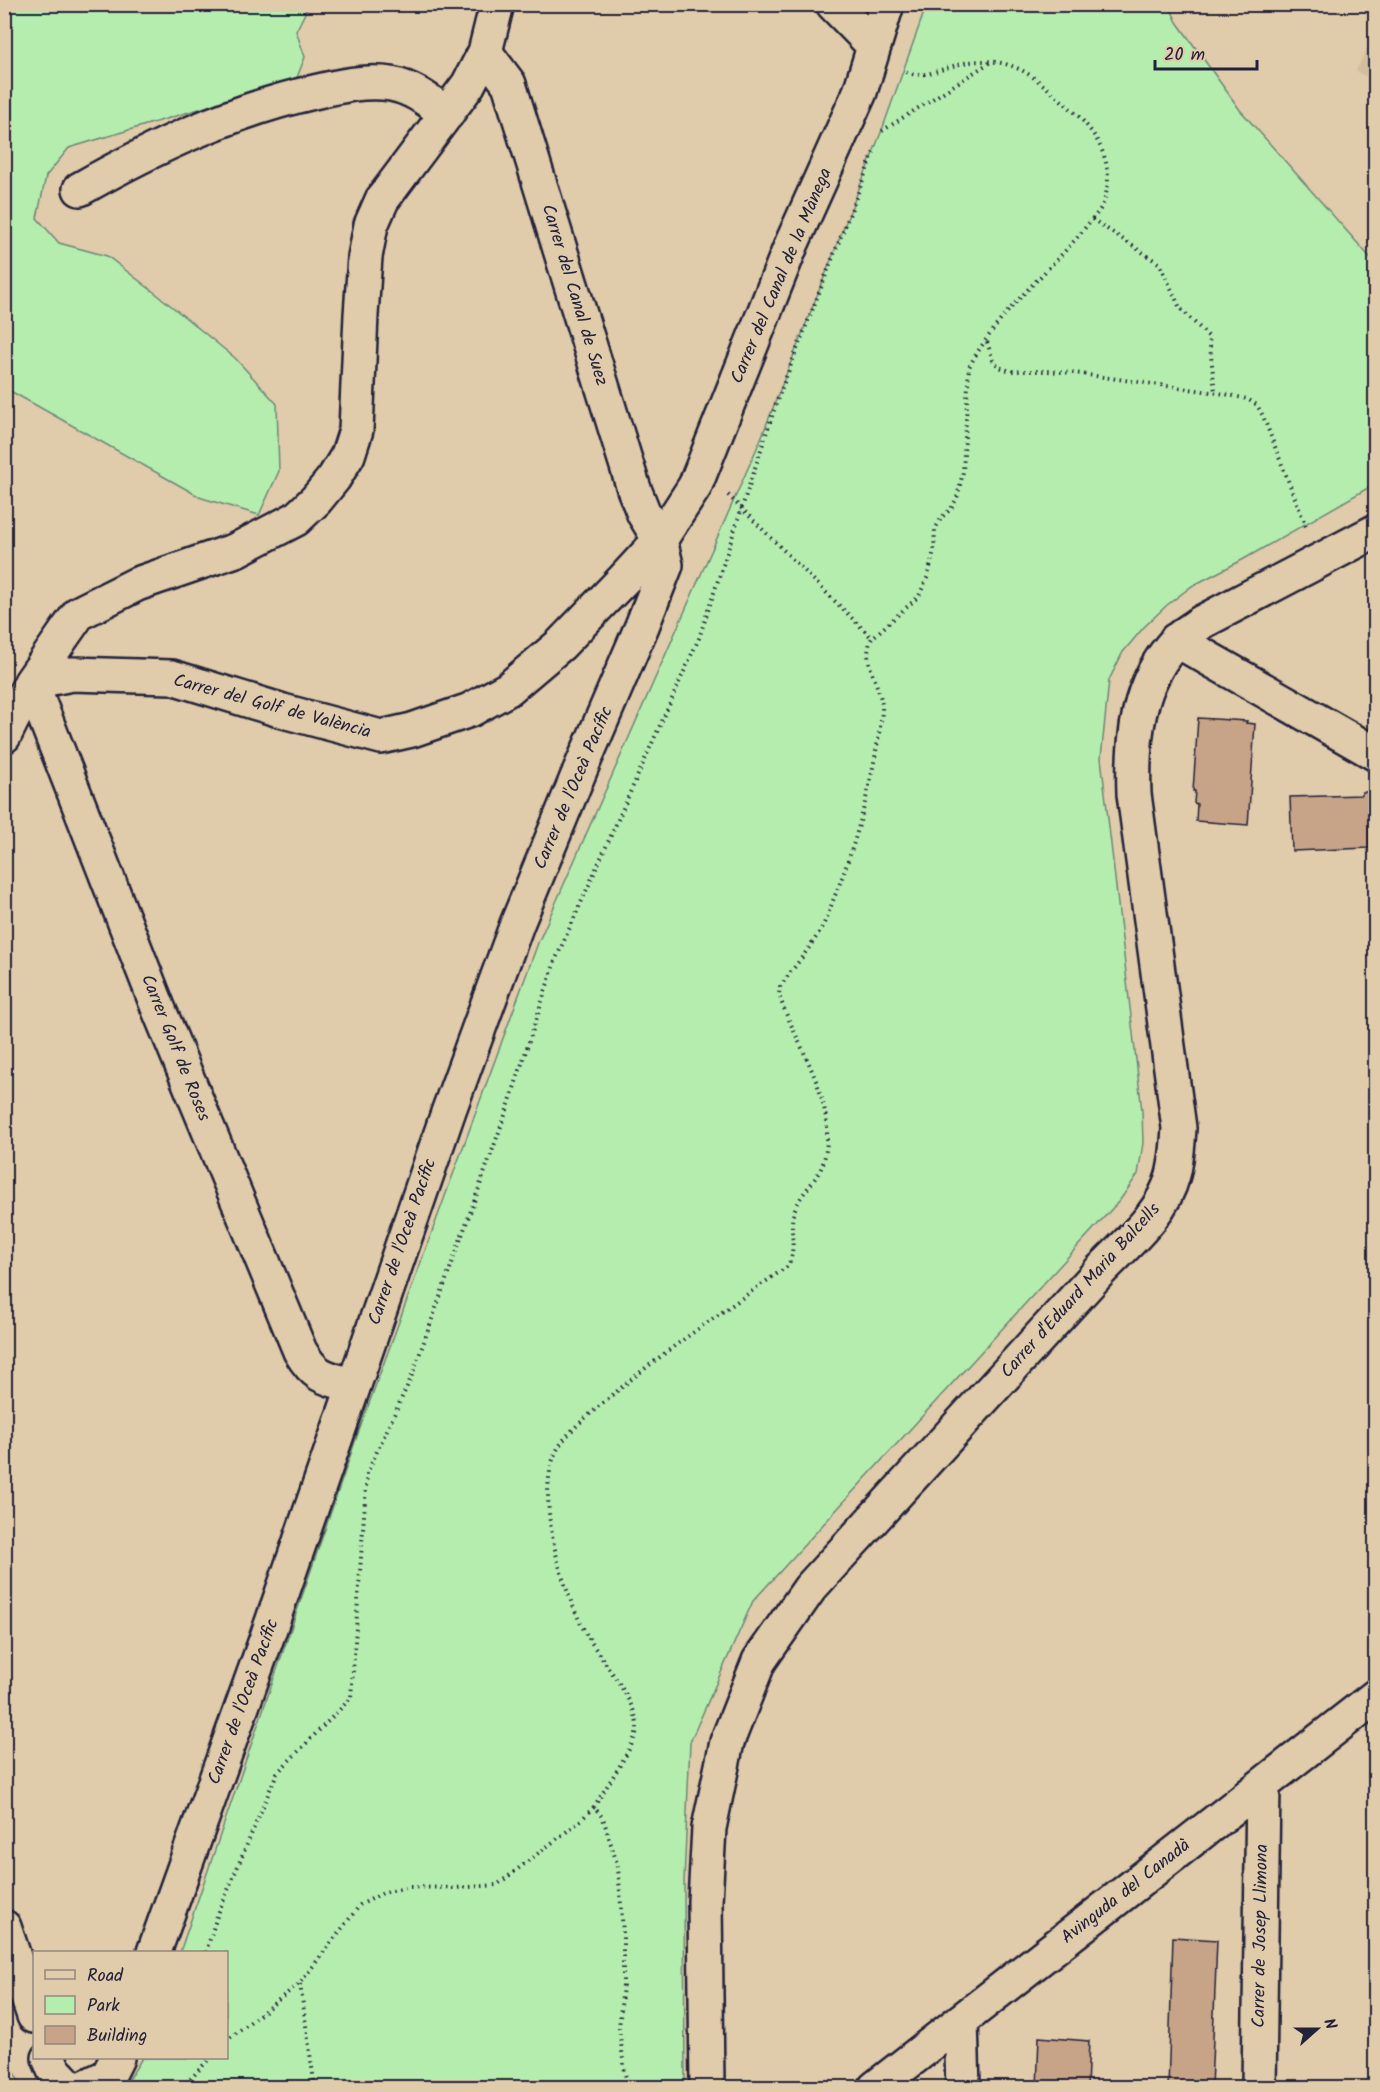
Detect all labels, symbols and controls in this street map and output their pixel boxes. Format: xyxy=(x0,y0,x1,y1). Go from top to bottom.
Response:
scale bar xyxy=(1155,33,1257,71)
text: 20 m xyxy=(1164,41,1205,70)
street label: Carrer del Canal de la Mànega xyxy=(723,164,841,388)
street label: Carrer del Canal de Suez xyxy=(533,201,615,389)
street label: Carrer del Golf de València xyxy=(170,667,374,747)
street label: Carrer de l'Oceà Pacífic xyxy=(527,702,621,874)
street label: Carrer Golf de Roses xyxy=(132,970,218,1126)
street label: Carrer de l'Oceà Pacífic xyxy=(361,1155,445,1329)
street label: Carrer d'Eduard Maria Balcells xyxy=(994,1196,1168,1386)
street label: Carrer de l'Oceà Pacífic xyxy=(201,1615,287,1789)
street label: Avinguda del Canadà xyxy=(1055,1832,1197,1952)
street label: Carrer de Josep Llimona xyxy=(1245,1844,1277,2028)
legend xyxy=(33,1951,228,2059)
text: Road xyxy=(87,1962,124,1991)
text: Park xyxy=(87,1992,120,2021)
north arrow xyxy=(1287,1999,1347,2059)
text: N xyxy=(1316,2015,1343,2033)
text: Building xyxy=(87,2022,147,2051)

